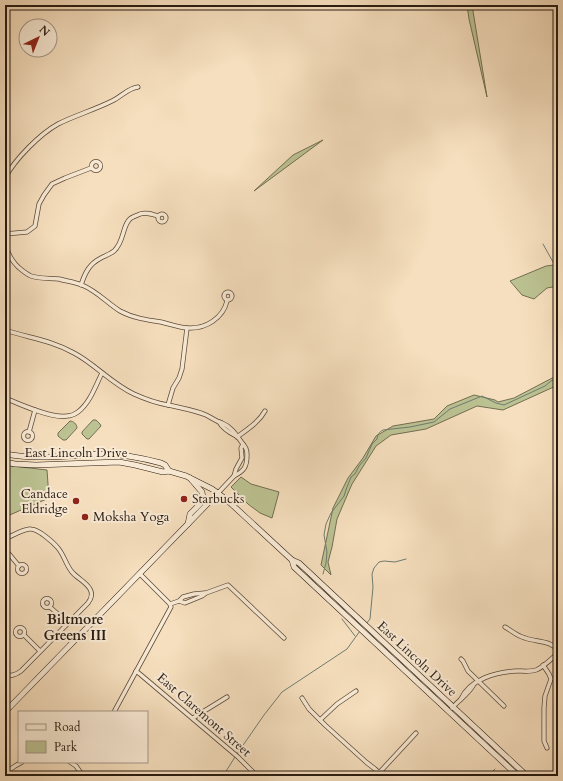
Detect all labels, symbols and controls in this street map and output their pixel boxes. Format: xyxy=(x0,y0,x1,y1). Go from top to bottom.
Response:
north arrow xyxy=(18,18,58,58)
text: N xyxy=(36,22,53,40)
street label: East Lincoln Drive xyxy=(24,444,128,462)
place label: Candace Eldridge xyxy=(21,485,68,518)
place label: Starbucks xyxy=(192,490,244,508)
marker: Starbucks xyxy=(179,494,189,504)
marker: Candace Eldridge xyxy=(71,496,81,506)
place label: Moksha Yoga xyxy=(93,508,170,526)
marker: Moksha Yoga xyxy=(80,512,90,522)
district label: Biltmore Greens III xyxy=(44,610,106,645)
street label: East Lincoln Drive xyxy=(373,617,461,701)
street label: East Claremont Street xyxy=(153,669,255,761)
legend xyxy=(18,711,148,763)
text: Road xyxy=(54,719,81,735)
text: Park xyxy=(54,739,78,755)

